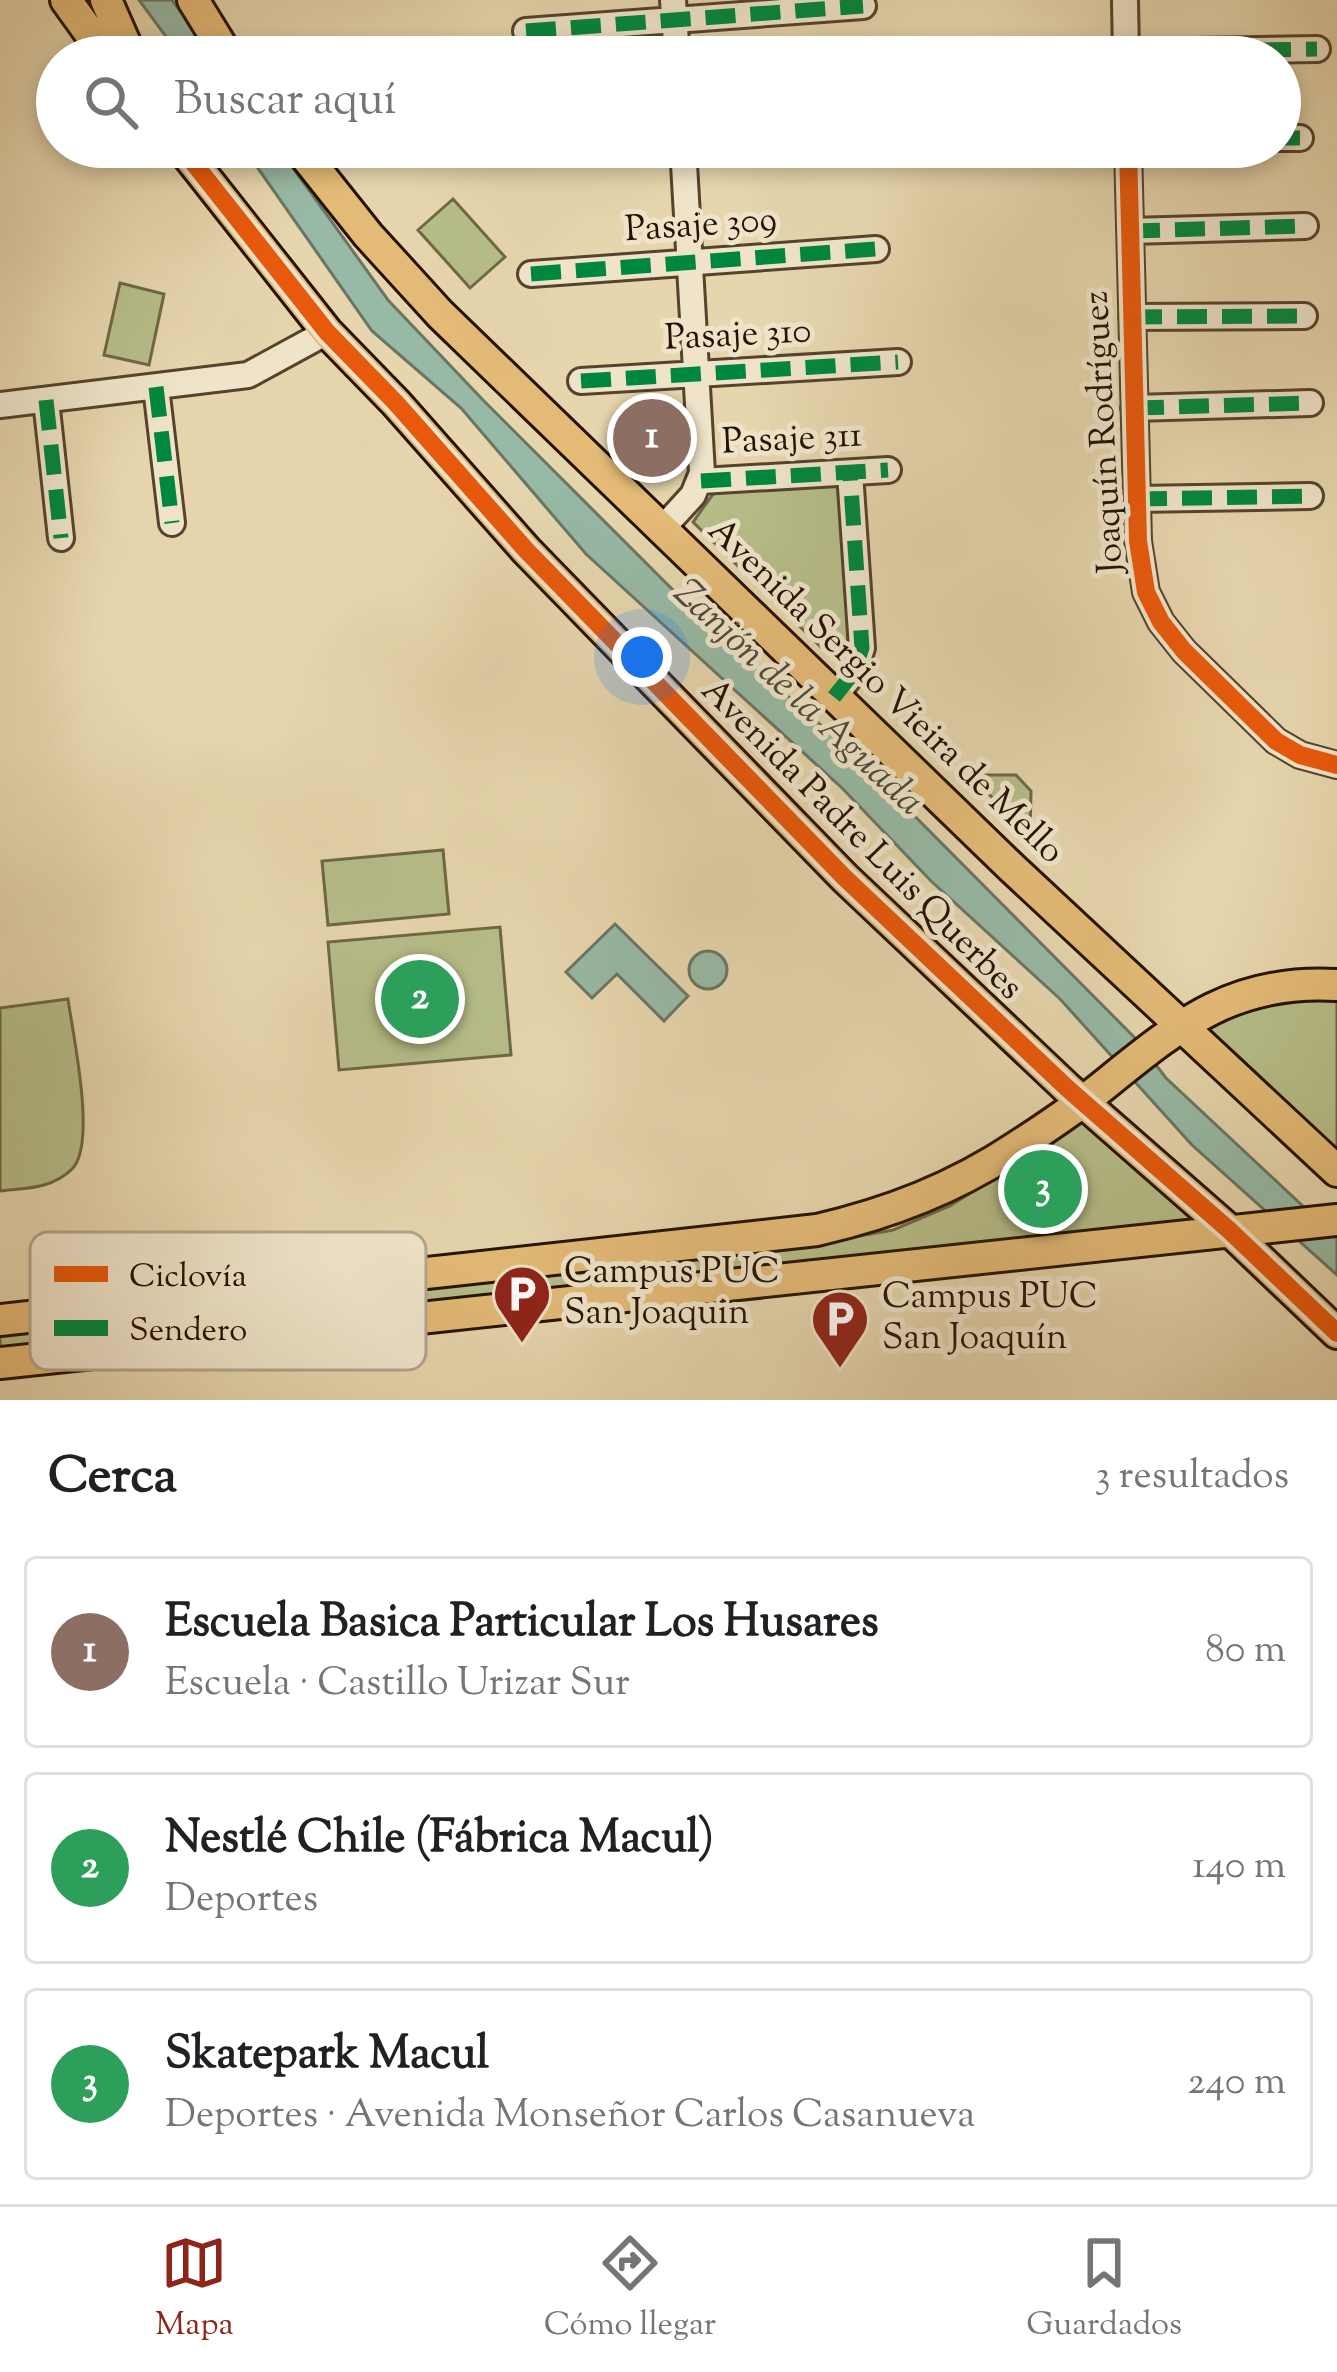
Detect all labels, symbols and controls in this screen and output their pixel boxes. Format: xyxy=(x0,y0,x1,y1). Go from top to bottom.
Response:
search box xyxy=(36,36,1301,168)
icon: search xyxy=(78,69,144,135)
text: Buscar aquí xyxy=(174,70,396,135)
street label: Pasaje 309 xyxy=(623,195,779,257)
street label: Joaquín Rodríguez xyxy=(1072,290,1138,576)
street label: Pasaje 310 xyxy=(663,306,813,366)
pin: 1 xyxy=(613,393,691,483)
street label: Pasaje 311 xyxy=(721,410,863,470)
street label: Avenida Sergio Vieira de Mello xyxy=(695,507,1075,877)
water label: Zanjón de la Aguada xyxy=(659,568,935,830)
your location xyxy=(612,627,672,687)
street label: Avenida Padre Luis Querbes xyxy=(688,667,1034,1013)
pin: 2 xyxy=(381,954,459,1044)
pin: 3 xyxy=(1004,1144,1082,1234)
legend xyxy=(30,1232,426,1370)
place label: Campus PUC San Joaquin xyxy=(564,1247,780,1340)
text: Ciclovía xyxy=(129,1254,247,1302)
parking icon: Campus PUC San Joaquin xyxy=(491,1263,553,1345)
place label: Campus PUC San Joaquín xyxy=(882,1272,1098,1365)
parking icon: Campus PUC San Joaquín xyxy=(809,1288,871,1370)
text: Sendero xyxy=(129,1308,247,1356)
text: Cerca xyxy=(48,1442,177,1515)
text: 3 resultados xyxy=(1095,1450,1289,1506)
text: Escuela Basica Particular Los Husares xyxy=(165,1592,879,1657)
text: 1 xyxy=(83,1624,97,1680)
text: 80 m xyxy=(1205,1624,1286,1680)
text: Escuela · Castillo Urizar Sur xyxy=(165,1657,630,1713)
text: Nestlé Chile (Fábrica Macul) xyxy=(165,1808,714,1873)
text: 2 xyxy=(81,1840,99,1896)
text: 140 m xyxy=(1192,1840,1286,1896)
text: Deportes xyxy=(165,1873,318,1929)
text: Skatepark Macul xyxy=(165,2024,489,2089)
text: 3 xyxy=(82,2056,98,2112)
text: 240 m xyxy=(1187,2056,1286,2112)
text: Deportes · Avenida Monseñor Carlos Casanueva xyxy=(165,2089,975,2145)
tab: Mapa xyxy=(155,2230,234,2350)
tab: Cómo llegar xyxy=(544,2230,716,2350)
tab: Guardados xyxy=(1026,2230,1182,2350)

